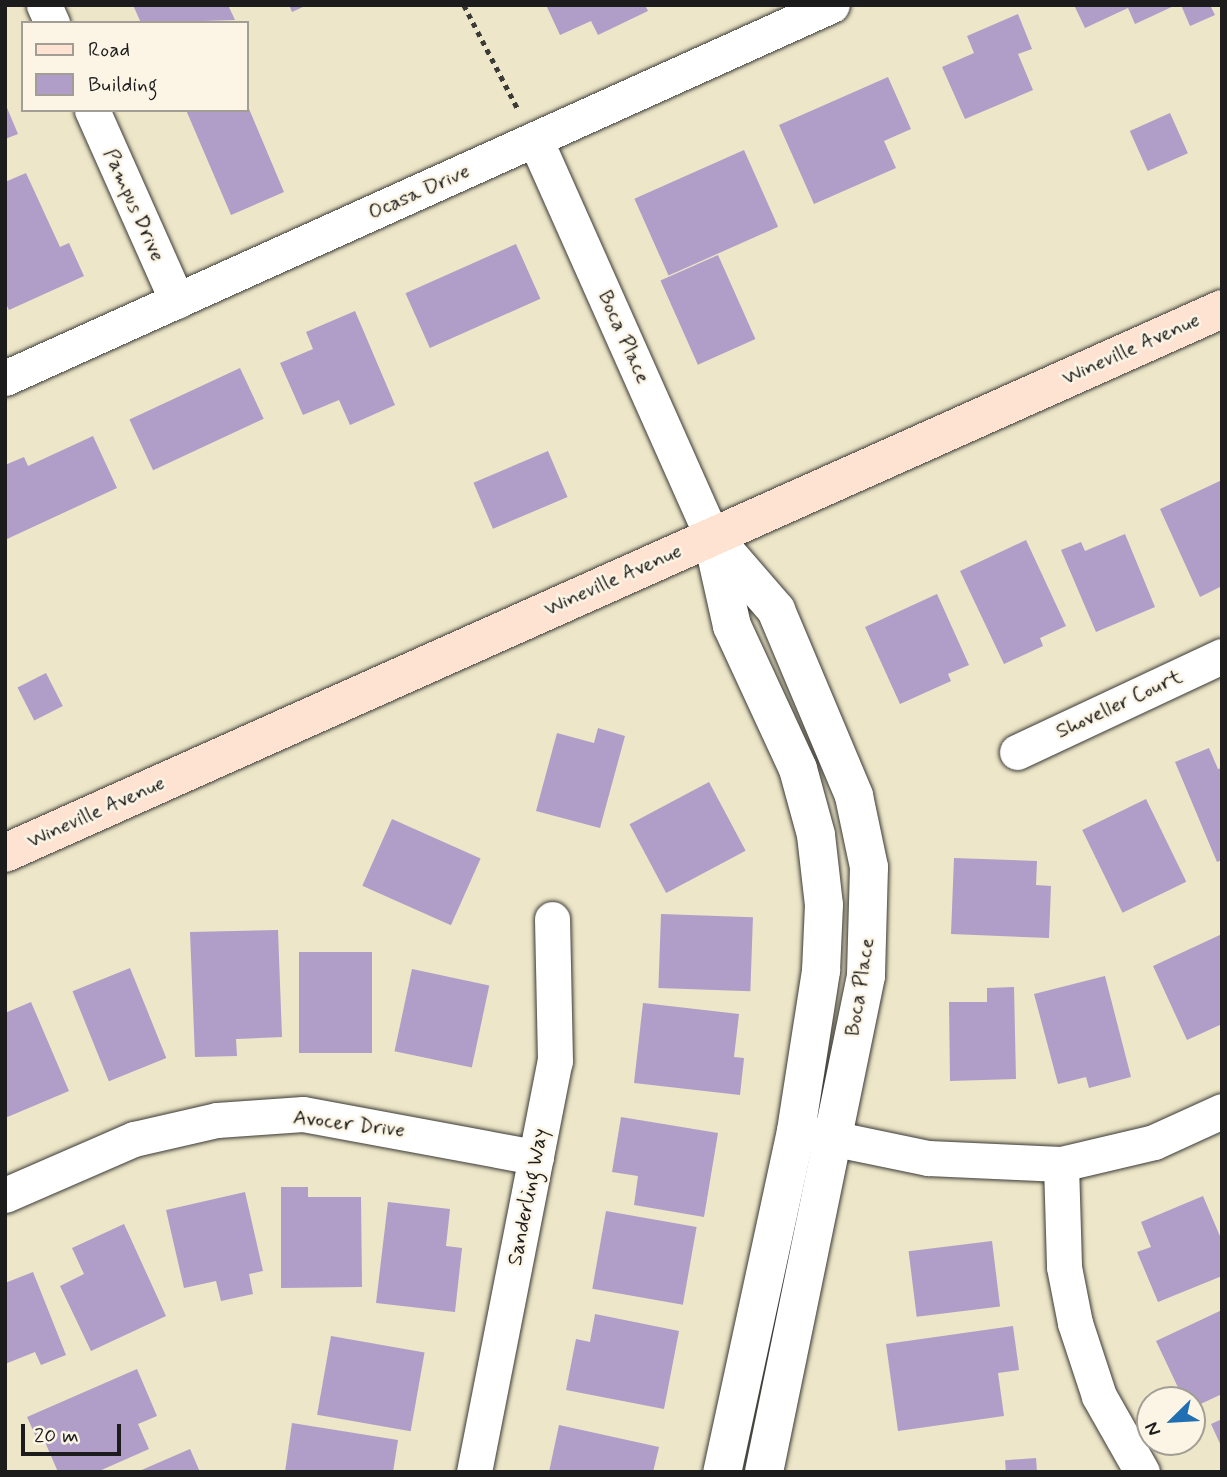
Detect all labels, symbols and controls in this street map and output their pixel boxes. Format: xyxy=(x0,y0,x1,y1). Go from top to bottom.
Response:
legend xyxy=(21,21,248,112)
text: Road xyxy=(88,36,130,64)
text: Building xyxy=(88,71,158,99)
street label: Pampus Drive xyxy=(98,145,170,265)
street label: Ocasa Drive xyxy=(365,159,473,225)
street label: Boca Place xyxy=(593,289,655,385)
street label: Wineville Avenue xyxy=(1057,307,1205,391)
street label: Wineville Avenue xyxy=(539,538,687,622)
street label: Shoveller Court xyxy=(1053,664,1185,744)
street label: Wineville Avenue xyxy=(22,770,170,854)
street label: Boca Place xyxy=(840,939,880,1035)
street label: Avocer Drive xyxy=(292,1105,406,1143)
street label: Sanderling Way xyxy=(502,1125,554,1269)
north arrow xyxy=(1136,1386,1206,1456)
scale bar xyxy=(24,1410,124,1454)
text: N xyxy=(1139,1418,1167,1440)
text: 20 m xyxy=(34,1422,79,1450)

